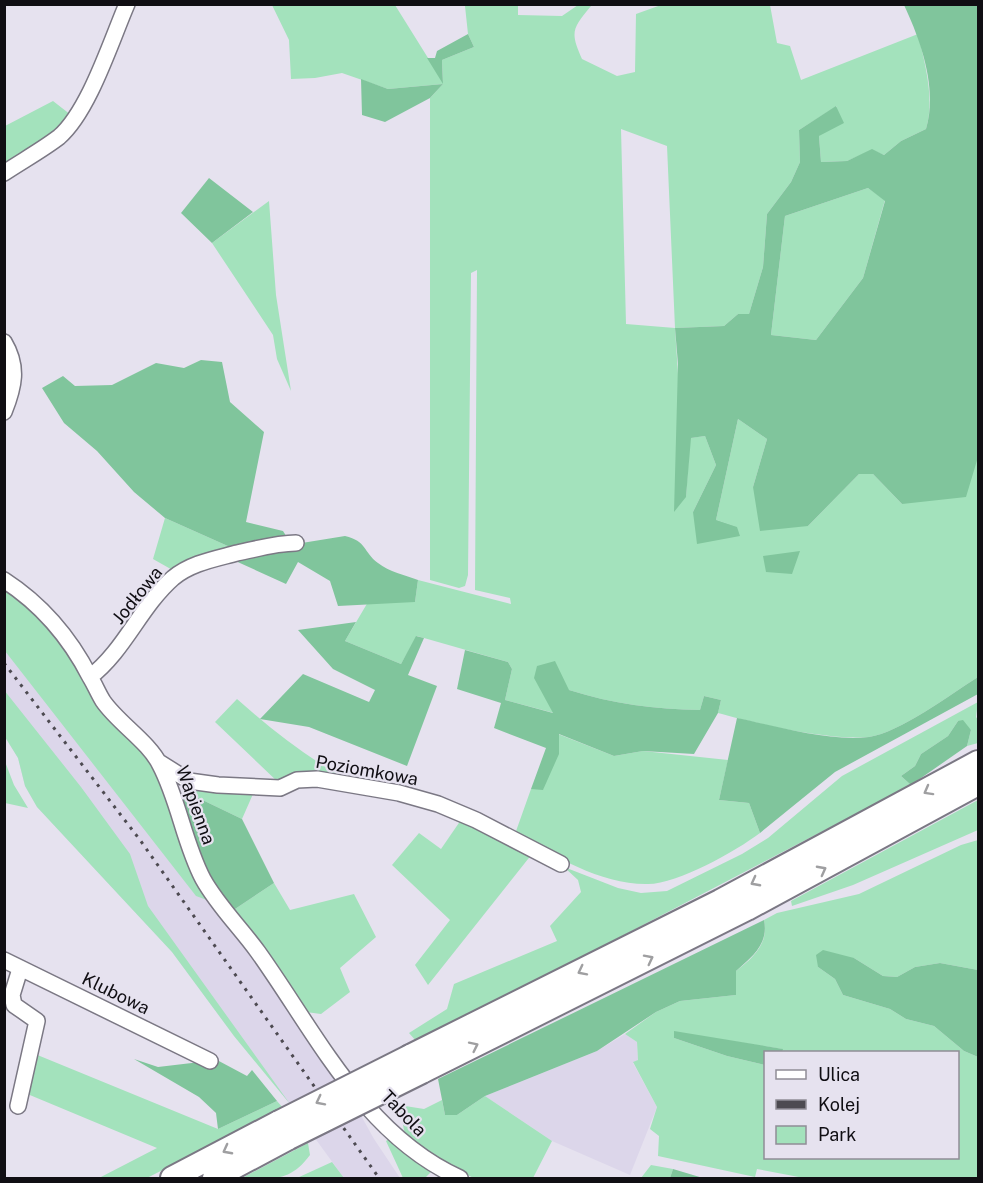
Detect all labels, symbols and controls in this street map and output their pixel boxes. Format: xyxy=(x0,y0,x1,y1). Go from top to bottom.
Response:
street label: Jodłowa xyxy=(108,562,166,628)
street label: Poziomkowa xyxy=(314,751,420,789)
street label: Wapienna xyxy=(172,763,220,847)
one-way arrow xyxy=(923,784,934,795)
one-way arrow xyxy=(816,865,827,877)
one-way arrow xyxy=(751,875,762,886)
one-way arrow xyxy=(642,955,653,966)
one-way arrow xyxy=(577,963,588,975)
street label: Klubowa xyxy=(79,968,153,1018)
one-way arrow xyxy=(468,1042,479,1053)
legend xyxy=(764,1051,959,1159)
text: Ulica xyxy=(818,1064,860,1085)
street label: Tabola xyxy=(377,1086,431,1140)
one-way arrow xyxy=(316,1094,327,1106)
text: Kolej xyxy=(818,1094,860,1115)
text: Park xyxy=(818,1124,856,1145)
one-way arrow xyxy=(223,1143,233,1154)

